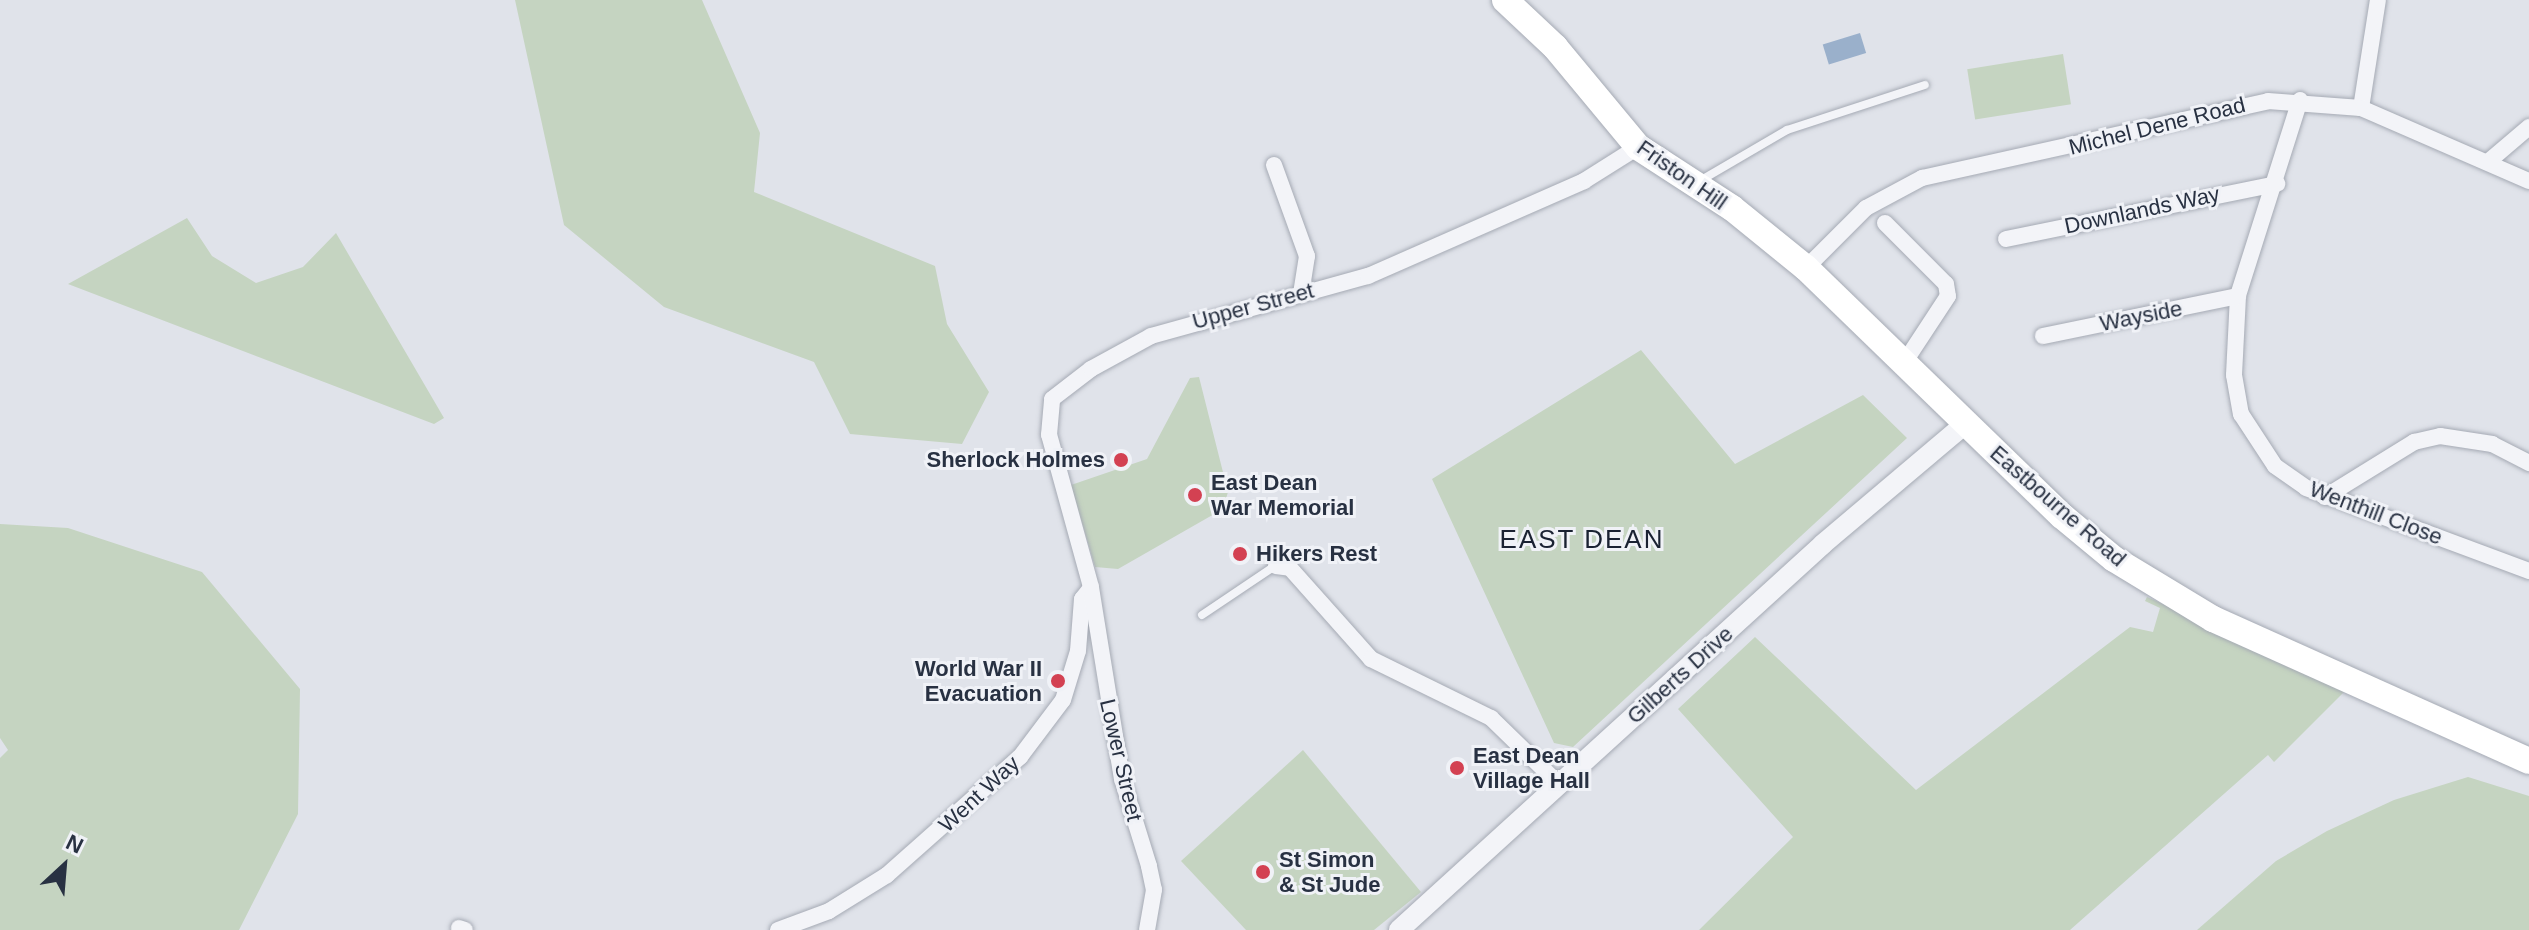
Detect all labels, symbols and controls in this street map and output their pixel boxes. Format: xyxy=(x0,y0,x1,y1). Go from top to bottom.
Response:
street label: Michel Dene Road xyxy=(2066,91,2248,161)
street label: Friston Hill xyxy=(1632,134,1732,216)
street label: Downlands Way xyxy=(2062,181,2222,239)
street label: Upper Street xyxy=(1189,277,1317,335)
street label: Wayside xyxy=(2097,295,2185,337)
street label: Eastbourne Road xyxy=(1985,440,2131,572)
place label: Sherlock Holmes xyxy=(926,447,1105,473)
marker: Sherlock Holmes xyxy=(1112,451,1130,469)
place label: East Dean War Memorial xyxy=(1211,469,1354,520)
street label: Wenthill Close xyxy=(2306,476,2446,550)
marker: East Dean War Memorial xyxy=(1186,486,1204,504)
district label: EAST DEAN xyxy=(1499,524,1665,556)
place label: Hikers Rest xyxy=(1256,541,1377,567)
marker: Hikers Rest xyxy=(1231,545,1249,563)
street label: Gilberts Drive xyxy=(1622,621,1738,729)
place label: World War II Evacuation xyxy=(915,655,1042,706)
marker: World War II Evacuation xyxy=(1049,672,1067,690)
street label: Lower Street xyxy=(1094,696,1148,824)
place label: East Dean Village Hall xyxy=(1473,742,1590,794)
street label: Went Way xyxy=(933,750,1025,838)
marker: East Dean Village Hall xyxy=(1448,759,1466,777)
north arrow xyxy=(24,826,104,906)
text: N xyxy=(62,829,87,859)
place label: St Simon & St Jude xyxy=(1279,846,1380,898)
marker: St Simon & St Jude xyxy=(1254,863,1272,881)

